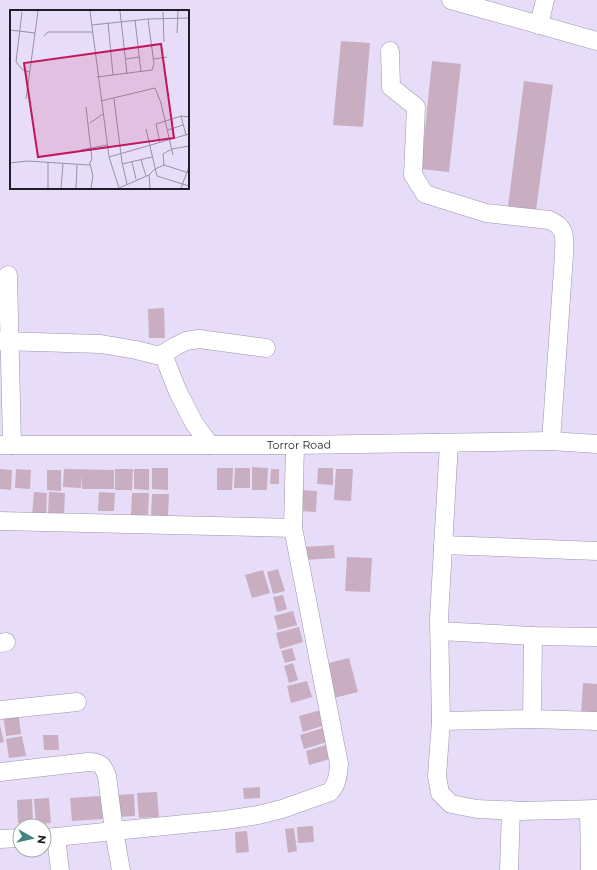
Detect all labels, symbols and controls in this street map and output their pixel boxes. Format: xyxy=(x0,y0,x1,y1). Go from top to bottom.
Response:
inset map xyxy=(10,10,189,189)
street label: Torror Road xyxy=(267,437,331,452)
north arrow xyxy=(12,818,52,858)
text: N xyxy=(34,834,49,845)

